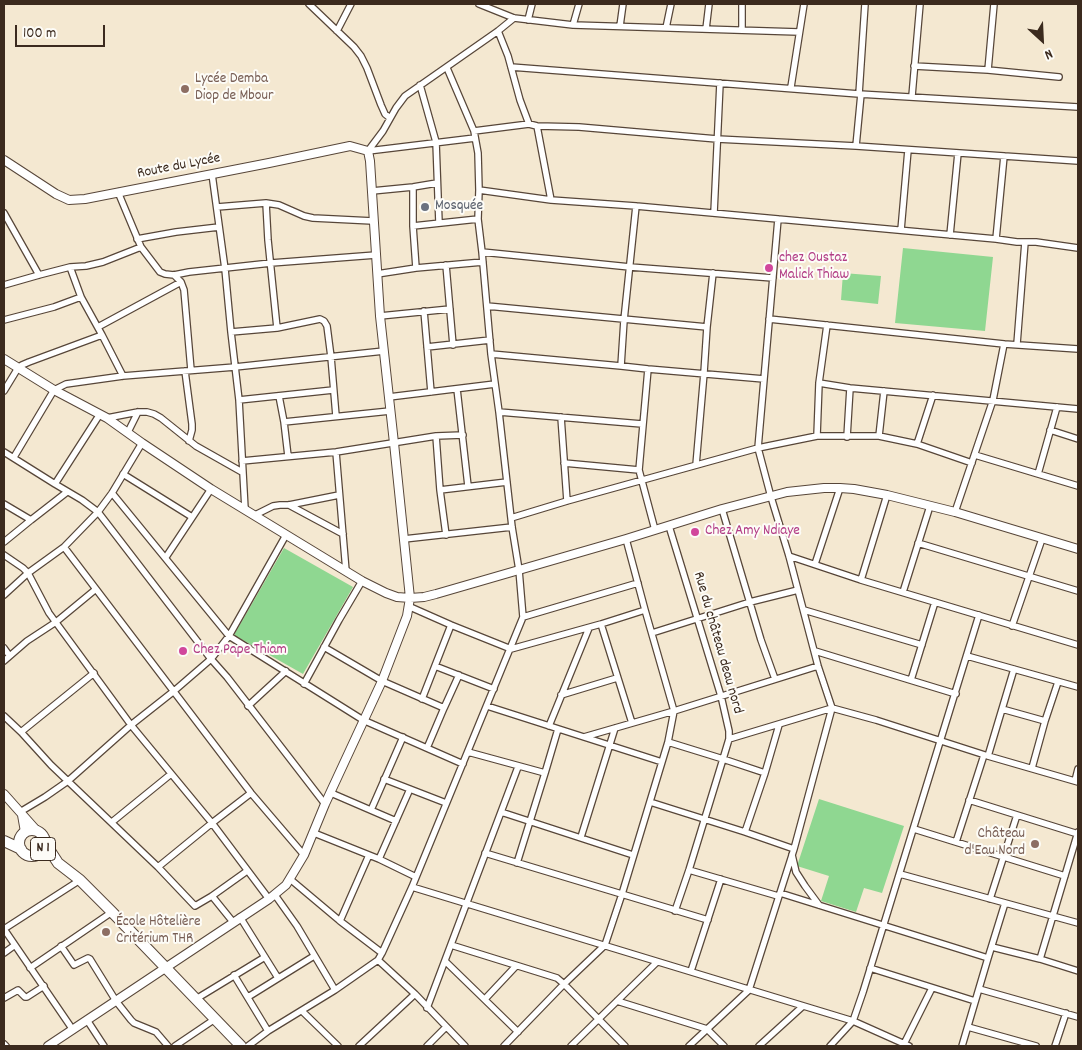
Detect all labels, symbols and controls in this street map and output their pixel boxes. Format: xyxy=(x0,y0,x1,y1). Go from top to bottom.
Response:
scale bar xyxy=(18,15,108,47)
north arrow xyxy=(1017,15,1067,65)
text: 100 m xyxy=(23,23,56,45)
text: N xyxy=(1041,43,1056,64)
place label: Lycée Demba Diop de Mbour xyxy=(195,71,274,106)
marker: Lycée Demba Diop de Mbour xyxy=(179,83,191,95)
street label: Route du Lycée xyxy=(136,150,222,184)
place label: Mosquée xyxy=(435,198,483,216)
marker: Mosquée xyxy=(419,201,431,213)
place label: chez Oustaz Malick Thiaw xyxy=(779,250,849,285)
marker: chez Oustaz Malick Thiaw xyxy=(763,262,775,274)
place label: Chez Amy Ndiaye xyxy=(705,523,800,541)
marker: Chez Amy Ndiaye xyxy=(689,526,701,538)
street label: Rue du château deau nord xyxy=(688,570,746,716)
place label: Chez Pape Thiam xyxy=(193,642,287,660)
marker: Chez Pape Thiam xyxy=(177,645,189,657)
place label: Château d'Eau Nord xyxy=(965,826,1025,861)
road number: N 1 xyxy=(30,838,56,861)
marker: Château d'Eau Nord xyxy=(1029,838,1041,850)
place label: École Hôtelière Critérium THR xyxy=(116,914,201,949)
marker: École Hôtelière Critérium THR xyxy=(100,926,112,938)

